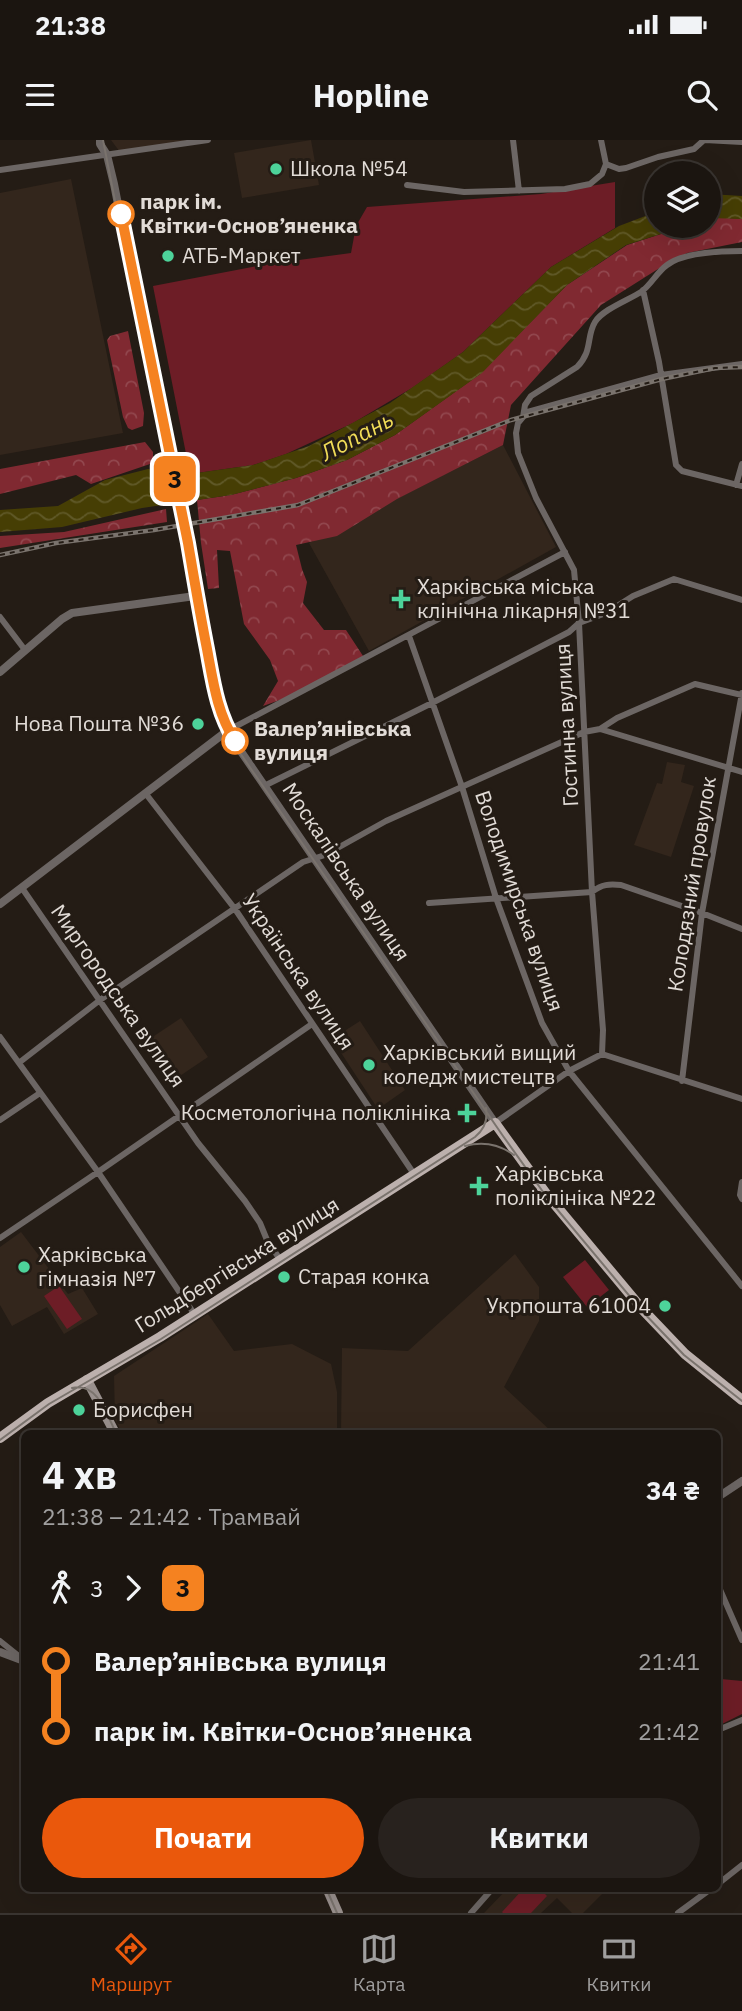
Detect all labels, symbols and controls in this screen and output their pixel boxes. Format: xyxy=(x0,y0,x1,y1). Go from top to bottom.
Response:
text: 21:38 xyxy=(35,8,106,42)
text: Hopline xyxy=(313,74,429,116)
icon: menu xyxy=(21,76,59,114)
icon: search xyxy=(683,76,721,114)
place label: Школа №54 xyxy=(290,154,408,182)
marker: Школа №54 xyxy=(268,161,284,177)
map controls xyxy=(644,161,721,238)
button: layers xyxy=(644,161,721,238)
place label: парк ім. Квітки-Основ’яненка xyxy=(140,187,358,239)
marker: парк ім. Квітки-Основ’яненка xyxy=(108,201,134,227)
place label: АТБ-Маркет xyxy=(182,241,301,269)
marker: АТБ-Маркет xyxy=(160,248,176,264)
water label: Лопань xyxy=(314,403,398,467)
line badge: 3 xyxy=(152,456,198,502)
text: 3 xyxy=(168,463,182,495)
place label: Харківська міська клінічна лікарня №31 xyxy=(417,572,630,624)
marker: Харківська міська клінічна лікарня №31 xyxy=(391,589,411,609)
street label: Гостинна вулиця xyxy=(548,643,584,808)
place label: Нова Пошта №36 xyxy=(14,709,184,737)
place label: Валер’янівська вулиця xyxy=(254,714,411,766)
marker: Нова Пошта №36 xyxy=(190,716,206,732)
marker: Валер’янівська вулиця xyxy=(222,728,248,754)
street label: Колодязний провулок xyxy=(660,774,722,994)
street label: Москалівська вулиця xyxy=(277,777,417,966)
street label: Володимирська вулиця xyxy=(469,787,571,1015)
street label: Українська вулиця xyxy=(236,888,362,1055)
street label: Миргородська вулиця xyxy=(45,898,193,1092)
place label: Харківський вищий коледж мистецтв xyxy=(383,1038,576,1090)
marker: Харківський вищий коледж мистецтв xyxy=(361,1057,377,1073)
place label: Косметологічна поліклініка xyxy=(181,1098,451,1126)
marker: Косметологічна поліклініка xyxy=(457,1103,477,1123)
place label: Харківська поліклініка №22 xyxy=(495,1159,656,1211)
marker: Харківська поліклініка №22 xyxy=(469,1176,489,1196)
street label: Гольдбергівська вулиця xyxy=(129,1190,344,1338)
place label: Харківська гімназія №7 xyxy=(38,1240,157,1292)
marker: Харківська гімназія №7 xyxy=(16,1259,32,1275)
place label: Старая конка xyxy=(298,1262,429,1290)
marker: Старая конка xyxy=(276,1269,292,1285)
place label: Укрпошта 61004 xyxy=(486,1291,651,1319)
marker: Укрпошта 61004 xyxy=(657,1298,673,1314)
place label: Борисфен xyxy=(93,1395,193,1423)
marker: Борисфен xyxy=(71,1402,87,1418)
text: 4 хв xyxy=(42,1450,117,1499)
text: 34 ₴ xyxy=(646,1473,700,1507)
text: 21:38 – 21:42 · Трамвай xyxy=(42,1501,301,1531)
icon: walk xyxy=(42,1569,80,1607)
icon: forward xyxy=(114,1569,152,1607)
text: 3 xyxy=(176,1572,190,1604)
text: 3 xyxy=(90,1573,104,1603)
text: Валер’янівська вулиця xyxy=(94,1644,387,1678)
text: 21:41 xyxy=(638,1646,700,1676)
text: парк ім. Квітки-Основ’яненка xyxy=(94,1714,472,1748)
text: 21:42 xyxy=(638,1716,700,1746)
button: Почати xyxy=(42,1798,364,1878)
button: Квитки xyxy=(378,1798,700,1878)
tab: Маршрут xyxy=(91,1930,172,1996)
tab: Карта xyxy=(353,1930,405,1996)
tab: Квитки xyxy=(587,1930,651,1996)

